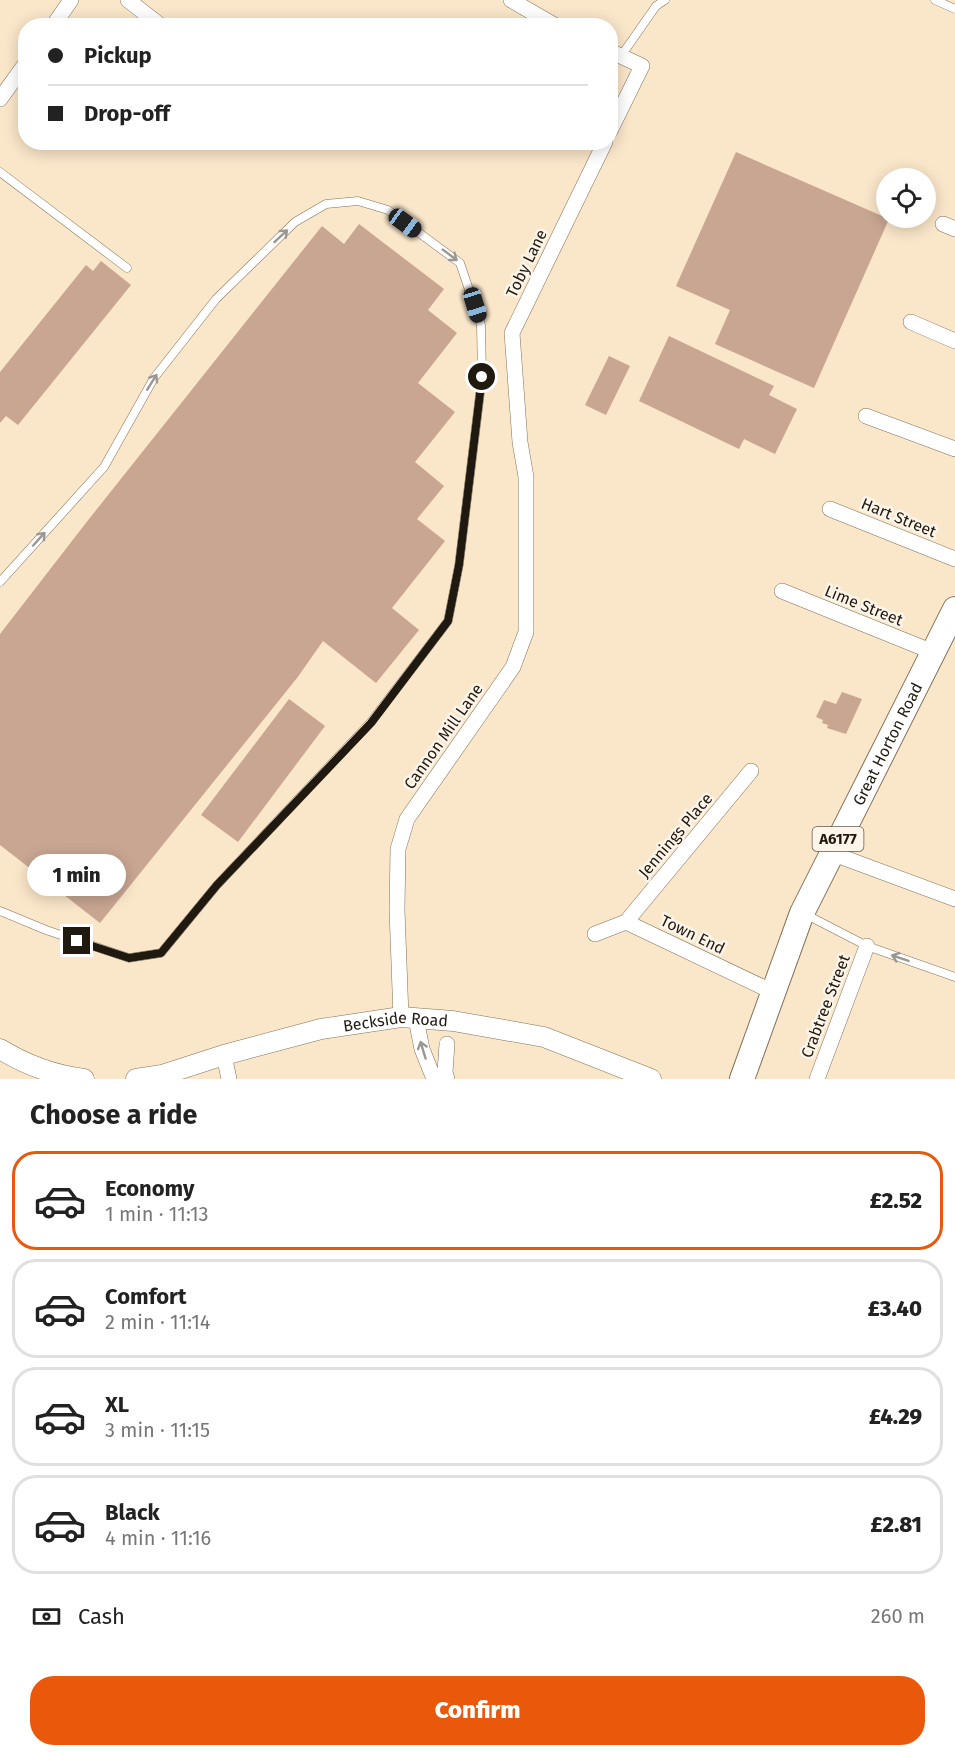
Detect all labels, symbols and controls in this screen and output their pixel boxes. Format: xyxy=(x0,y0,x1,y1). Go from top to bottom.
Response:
text: Pickup xyxy=(84,42,152,69)
text: Drop-off xyxy=(84,100,170,127)
map controls xyxy=(876,168,936,228)
button: locate xyxy=(876,168,936,228)
car xyxy=(385,205,425,241)
street label: Toby Lane xyxy=(502,226,551,300)
one-way arrow xyxy=(273,229,288,243)
one-way arrow xyxy=(441,249,457,262)
car xyxy=(461,285,489,325)
route start xyxy=(468,363,495,390)
one-way arrow xyxy=(146,373,159,390)
street label: Hart Street xyxy=(859,494,939,541)
one-way arrow xyxy=(32,532,46,547)
street label: Lime Street xyxy=(822,581,906,630)
street label: Great Horton Road xyxy=(849,679,926,809)
street label: Cannon Mill Lane xyxy=(400,680,487,793)
street label: Jennings Place xyxy=(634,789,716,882)
road number: A6177 xyxy=(812,827,864,851)
callout: 1 min xyxy=(28,854,127,896)
text: 1 min xyxy=(53,863,100,887)
street label: Town End xyxy=(658,911,728,958)
route end xyxy=(63,927,90,954)
one-way arrow xyxy=(891,951,910,962)
street label: Crabtree Street xyxy=(797,952,854,1061)
street label: Beckside Road xyxy=(342,1008,449,1036)
one-way arrow xyxy=(417,1040,428,1059)
text: Choose a ride xyxy=(30,1099,197,1131)
icon: car xyxy=(33,1174,87,1228)
text: Economy xyxy=(105,1175,194,1202)
text: £2.52 xyxy=(870,1187,922,1214)
text: 1 min · 11:13 xyxy=(105,1202,209,1226)
icon: car xyxy=(33,1282,87,1336)
text: Comfort xyxy=(105,1283,186,1310)
text: £3.40 xyxy=(868,1295,922,1322)
text: 2 min · 11:14 xyxy=(105,1310,210,1334)
icon: car xyxy=(33,1390,87,1444)
text: XL xyxy=(105,1391,129,1418)
text: £4.29 xyxy=(869,1403,922,1430)
text: 3 min · 11:15 xyxy=(105,1418,210,1442)
icon: car xyxy=(33,1498,87,1552)
text: Black xyxy=(105,1499,160,1526)
text: £2.81 xyxy=(870,1511,922,1538)
text: 4 min · 11:16 xyxy=(105,1526,211,1550)
icon: cash xyxy=(30,1600,63,1633)
text: Cash xyxy=(78,1603,125,1630)
text: 260 m xyxy=(871,1604,925,1628)
button: Confirm xyxy=(30,1676,925,1745)

